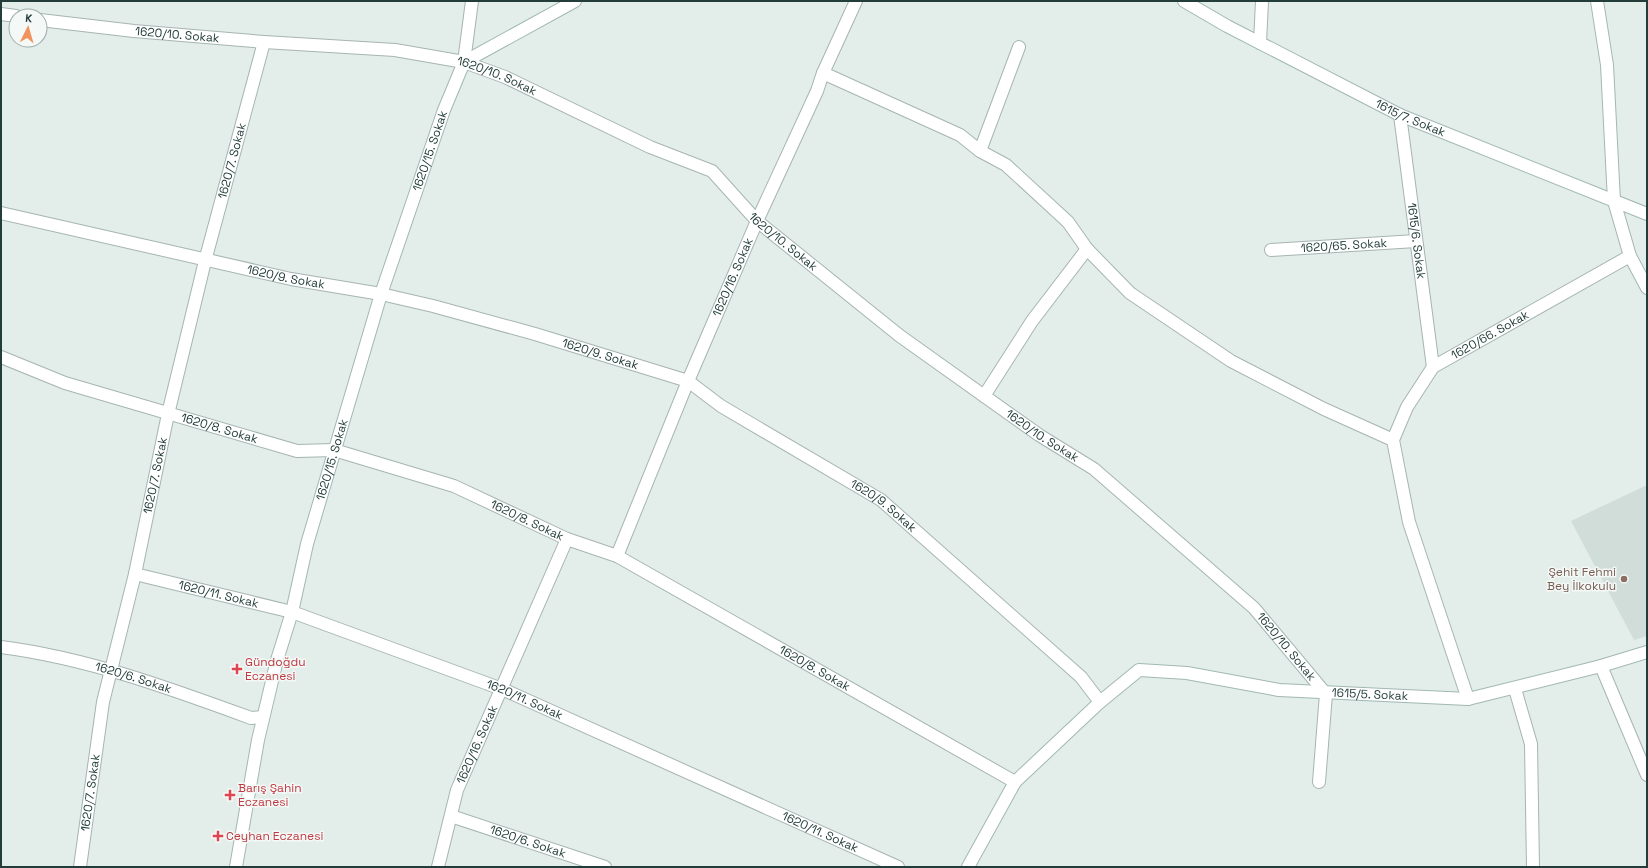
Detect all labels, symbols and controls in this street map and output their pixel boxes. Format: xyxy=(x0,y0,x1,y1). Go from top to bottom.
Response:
north arrow xyxy=(8,8,48,48)
text: K xyxy=(25,11,33,25)
street label: 1620/10. Sokak xyxy=(134,23,221,46)
street label: 1620/10. Sokak xyxy=(456,53,540,99)
street label: 1615/7. Sokak xyxy=(1372,96,1448,141)
street label: 1620/15. Sokak xyxy=(409,108,451,193)
street label: 1620/7. Sokak xyxy=(214,121,250,201)
street label: 1615/6. Sokak xyxy=(1404,202,1429,280)
street label: 1620/10. Sokak xyxy=(745,209,821,275)
street label: 1620/16. Sokak xyxy=(709,235,757,319)
street label: 1620/65. Sokak xyxy=(1300,235,1388,256)
street label: 1620/9. Sokak xyxy=(245,261,327,293)
street label: 1620/66. Sokak xyxy=(1448,306,1532,363)
street label: 1620/9. Sokak xyxy=(560,335,641,373)
street label: 1620/10. Sokak xyxy=(1002,406,1082,466)
street label: 1620/8. Sokak xyxy=(179,409,260,447)
street label: 1620/15. Sokak xyxy=(312,417,352,502)
street label: 1620/7. Sokak xyxy=(140,435,171,515)
street label: 1620/9. Sokak xyxy=(847,476,920,536)
street label: 1620/8. Sokak xyxy=(488,496,567,545)
place label: Şehit Fehmi Bey İlkokulu xyxy=(1547,564,1616,594)
marker: Şehit Fehmi Bey İlkokulu xyxy=(1619,574,1629,584)
street label: 1620/11. Sokak xyxy=(177,577,261,612)
street label: 1620/10. Sokak xyxy=(1253,609,1320,685)
street label: 1620/8. Sokak xyxy=(776,642,854,695)
place label: Gündoğdu Eczanesi xyxy=(245,654,306,684)
street label: 1620/6. Sokak xyxy=(93,658,174,697)
marker: Gündoğdu Eczanesi xyxy=(232,664,242,674)
street label: 1620/11. Sokak xyxy=(484,676,566,723)
street label: 1615/5. Sokak xyxy=(1331,685,1409,704)
street label: 1620/16. Sokak xyxy=(453,702,501,786)
street label: 1620/7. Sokak xyxy=(77,752,104,832)
place label: Barış Şahin Eczanesi xyxy=(238,780,302,810)
marker: Barış Şahin Eczanesi xyxy=(225,790,235,800)
street label: 1620/11. Sokak xyxy=(779,808,861,856)
street label: 1620/6. Sokak xyxy=(488,821,569,862)
place label: Ceyhan Eczanesi xyxy=(226,828,323,844)
marker: Ceyhan Eczanesi xyxy=(213,831,223,841)

